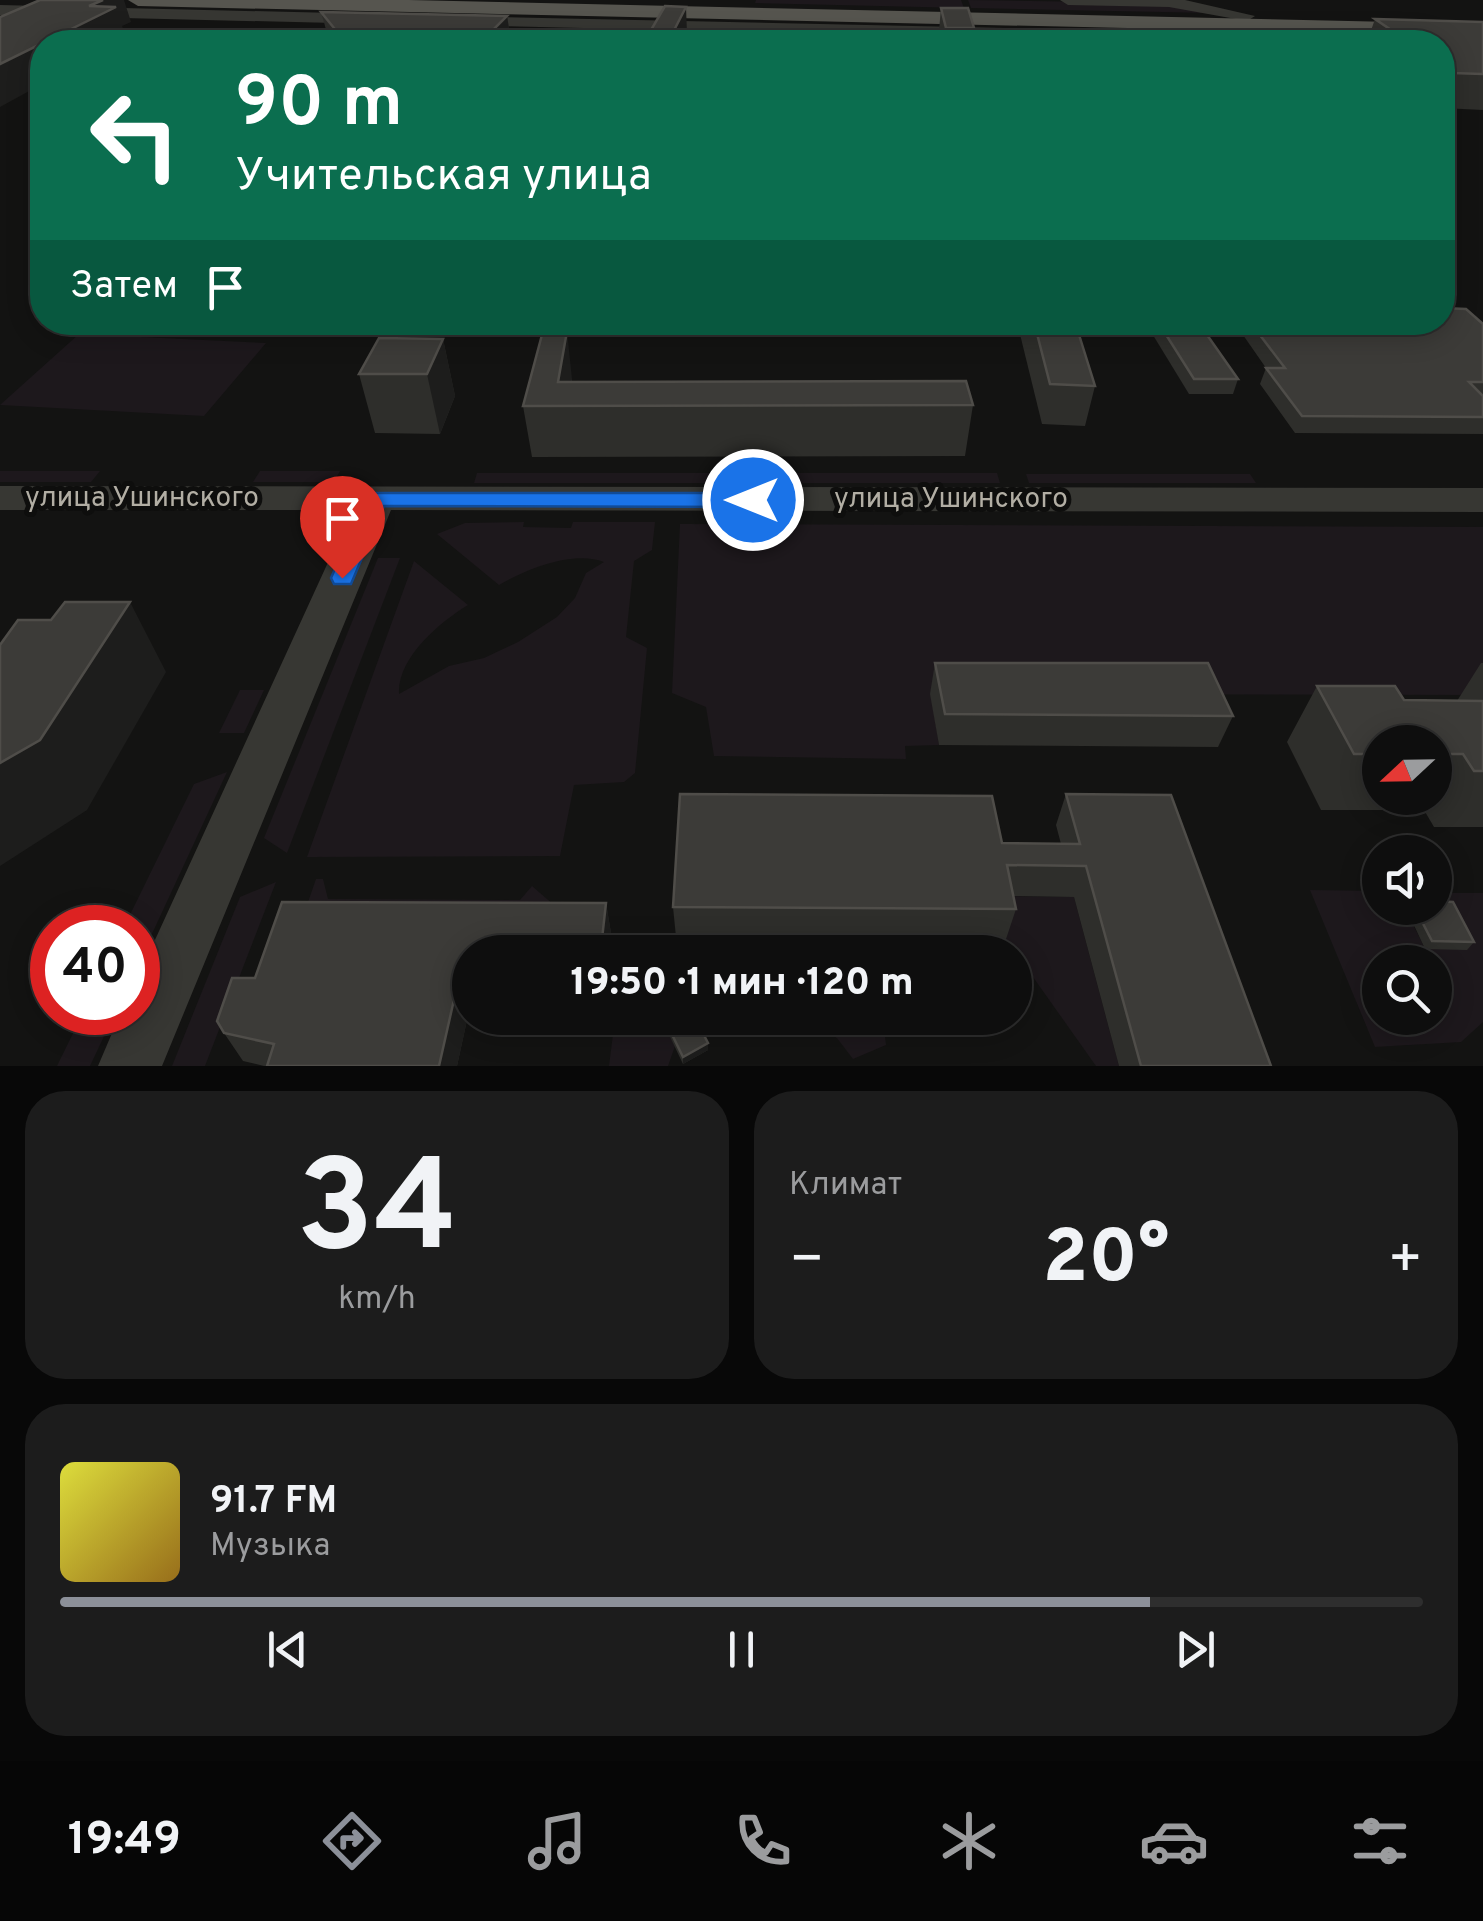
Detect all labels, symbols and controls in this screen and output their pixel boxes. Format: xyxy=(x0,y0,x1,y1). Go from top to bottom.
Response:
text: 90 m xyxy=(235,62,403,151)
icon: left xyxy=(70,70,200,200)
text: Учительская улица xyxy=(235,149,652,206)
icon: arrive xyxy=(198,260,253,315)
text: Затем xyxy=(70,263,178,312)
position arrow xyxy=(701,448,805,552)
pin xyxy=(300,476,385,579)
street label: улица Ушинского xyxy=(25,481,259,517)
street label: улица Ушинского xyxy=(834,482,1068,518)
icon: arrive xyxy=(315,491,370,546)
north arrow xyxy=(1362,725,1452,815)
map controls xyxy=(1362,725,1452,1035)
button: sound xyxy=(1362,835,1452,925)
speed limit sign: 40 xyxy=(30,905,160,1035)
button: search xyxy=(1362,945,1452,1035)
text: 19:50 · 1 мин · 120 m xyxy=(570,960,914,1009)
text: 34 xyxy=(296,1132,458,1297)
text: Климат xyxy=(789,1166,902,1206)
text: 20° xyxy=(1043,1214,1169,1309)
text: − xyxy=(789,1227,824,1297)
text: + xyxy=(1388,1227,1423,1297)
text: km/h xyxy=(338,1280,416,1320)
text: 91.7 FM xyxy=(210,1478,337,1527)
text: Музыка xyxy=(210,1527,330,1567)
icon: previous xyxy=(260,1622,315,1677)
icon: pause xyxy=(714,1622,769,1677)
icon: next xyxy=(1168,1622,1223,1677)
icon: directions xyxy=(317,1806,387,1876)
icon: music xyxy=(522,1806,592,1876)
icon: phone xyxy=(728,1806,798,1876)
icon: climate xyxy=(934,1806,1004,1876)
icon: car xyxy=(1139,1806,1209,1876)
icon: filters xyxy=(1345,1806,1415,1876)
text: 19:49 xyxy=(68,1813,181,1870)

